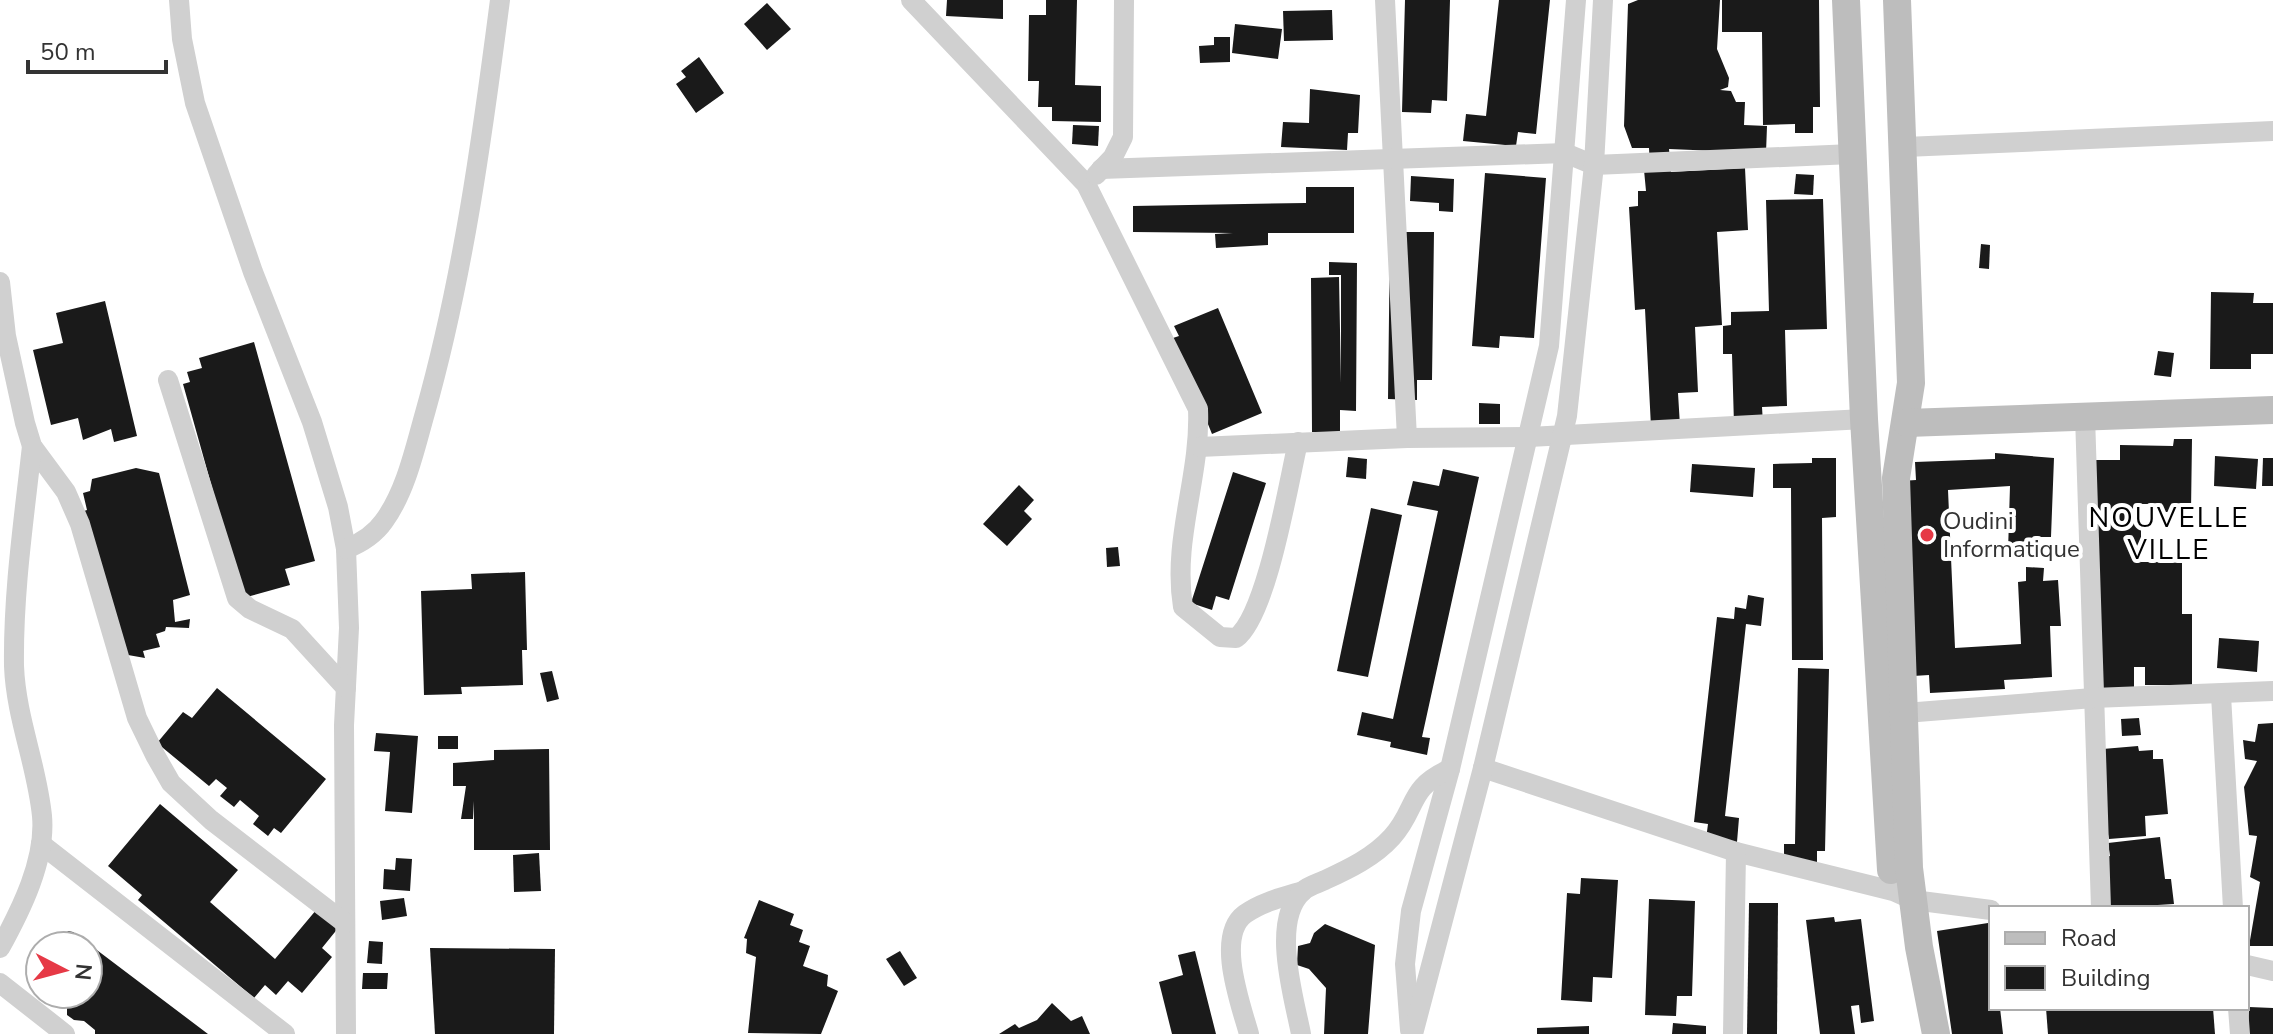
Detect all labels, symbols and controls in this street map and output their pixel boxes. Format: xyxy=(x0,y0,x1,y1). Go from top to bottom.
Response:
scale bar xyxy=(28,24,166,74)
text: 50 m xyxy=(40,36,96,68)
district label: NOUVELLE VILLE xyxy=(2089,499,2249,569)
place label: Oudini Informatique xyxy=(1943,505,2080,565)
marker: Oudini Informatique xyxy=(1918,526,1936,544)
legend xyxy=(1989,906,2249,1010)
text: Road xyxy=(2061,922,2117,954)
north arrow xyxy=(24,930,104,1010)
text: N xyxy=(67,962,99,982)
text: Building xyxy=(2061,962,2151,994)

